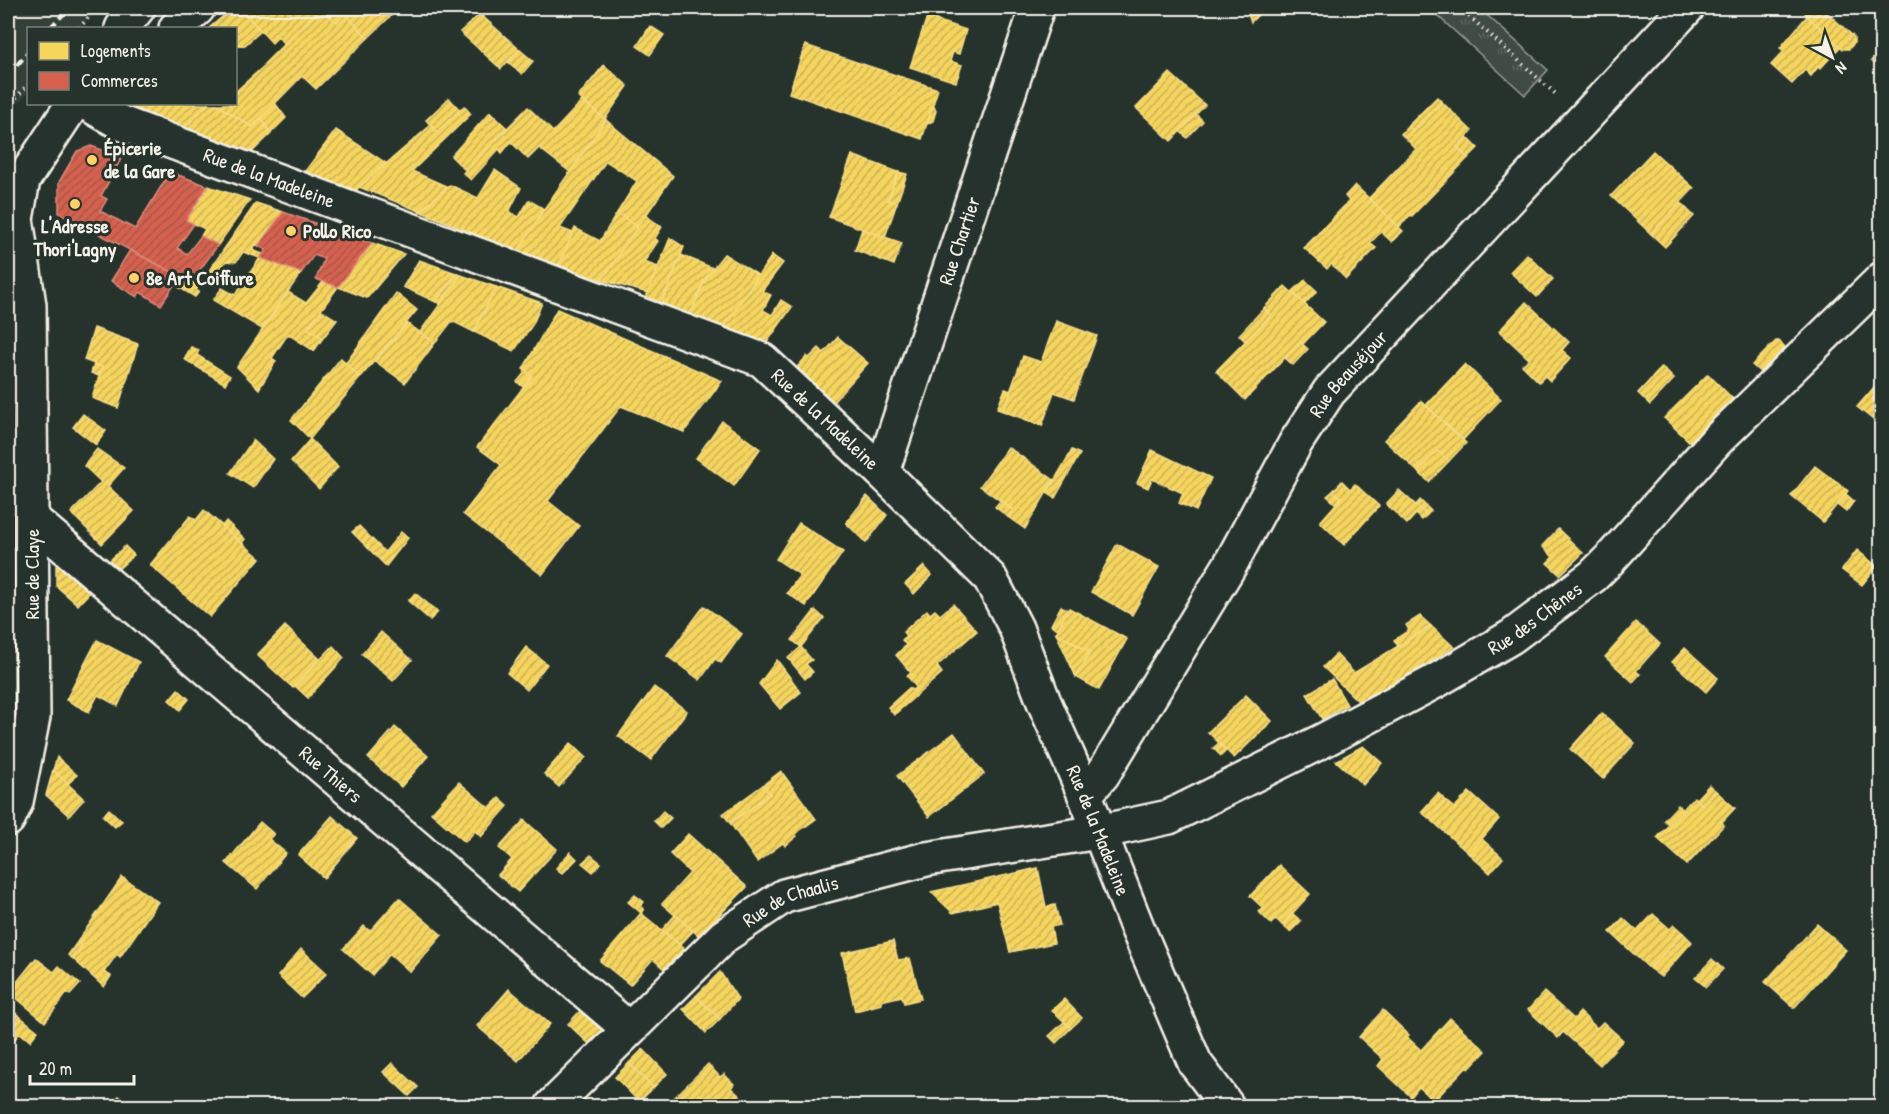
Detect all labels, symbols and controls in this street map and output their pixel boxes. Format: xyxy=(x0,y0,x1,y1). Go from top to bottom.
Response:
legend xyxy=(27,27,237,105)
north arrow xyxy=(1802,27,1862,87)
text: Logements xyxy=(81,38,151,63)
text: N xyxy=(1831,57,1852,80)
text: Commerces xyxy=(81,68,158,93)
place label: Épicerie de la Gare xyxy=(104,134,175,184)
street label: Rue de la Madeleine xyxy=(200,141,339,214)
marker: Épicerie de la Gare xyxy=(85,153,99,167)
street label: Rue Chartier xyxy=(932,192,986,288)
marker: L'Adresse Thori'Lagny xyxy=(68,197,82,211)
place label: L'Adresse Thori'Lagny xyxy=(33,212,117,263)
place label: Pollo Rico xyxy=(303,217,371,244)
marker: Pollo Rico xyxy=(284,224,298,238)
place label: 8e Art Coiffure xyxy=(146,264,254,291)
marker: 8e Art Coiffure xyxy=(127,271,141,285)
street label: Rue Beauséjour xyxy=(1302,324,1393,422)
street label: Rue de la Madeleine xyxy=(766,362,885,476)
street label: Rue de Claye xyxy=(18,529,45,619)
street label: Rue des Chênes xyxy=(1482,575,1587,661)
street label: Rue Thiers xyxy=(294,739,369,809)
street label: Rue de la Madeleine xyxy=(1061,761,1137,899)
street label: Rue de Chaalis xyxy=(737,868,841,933)
scale bar xyxy=(30,1048,134,1086)
text: 20 m xyxy=(39,1056,72,1081)

